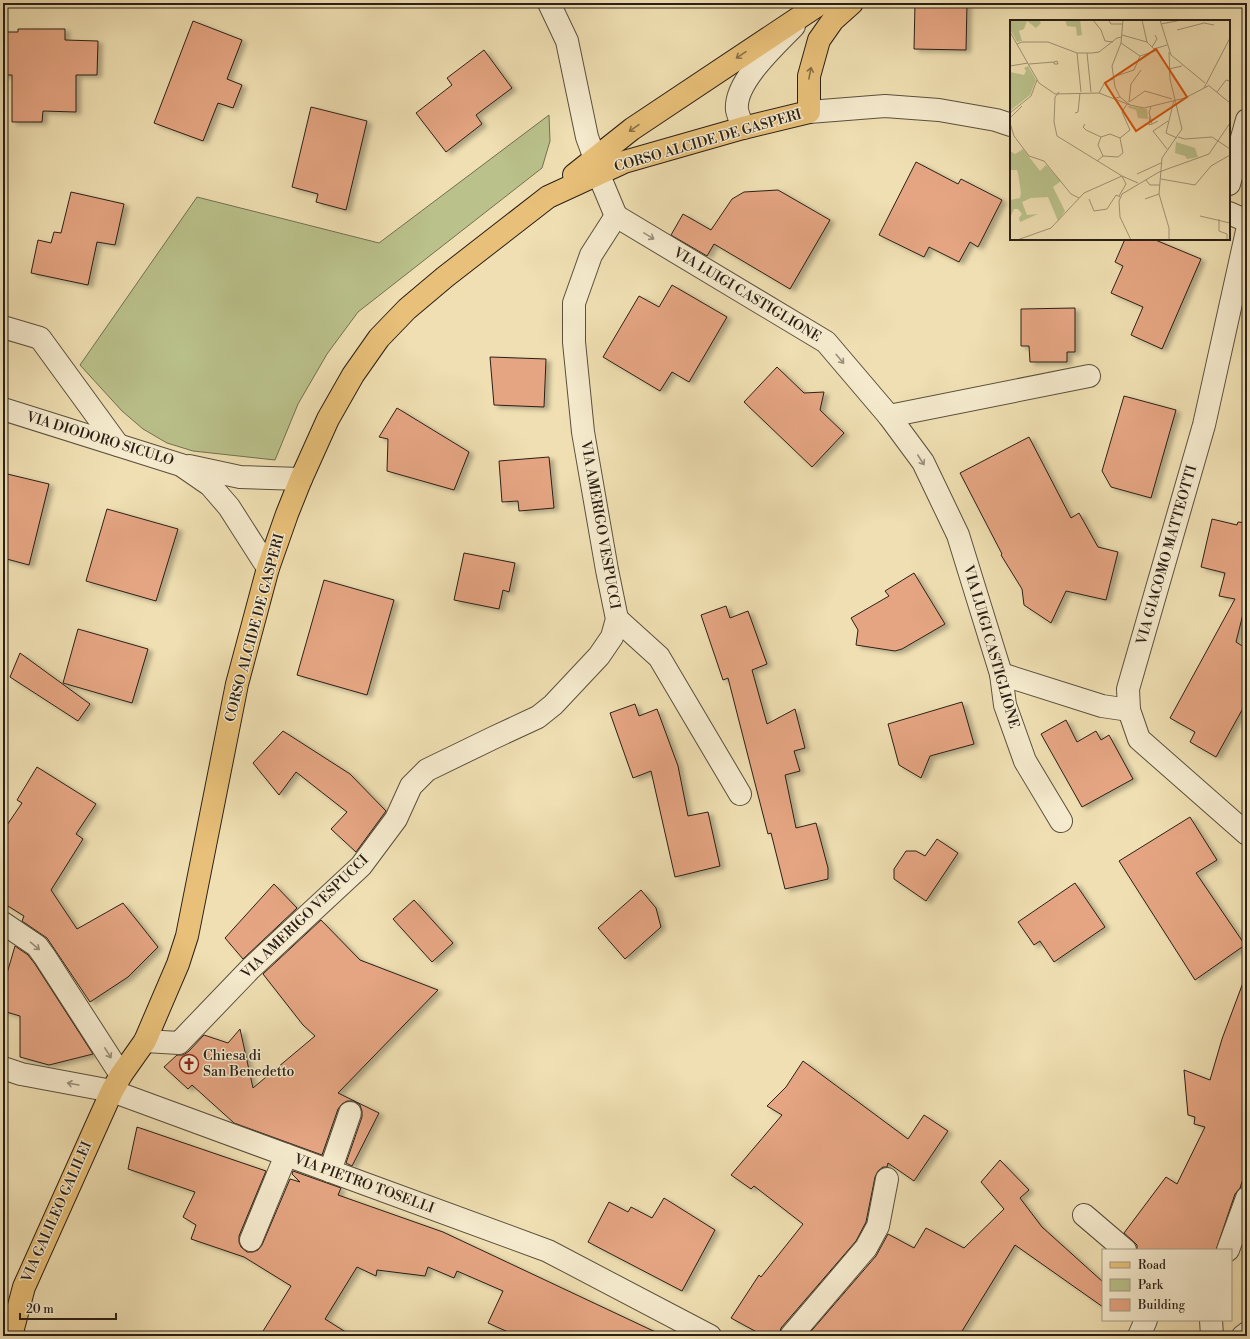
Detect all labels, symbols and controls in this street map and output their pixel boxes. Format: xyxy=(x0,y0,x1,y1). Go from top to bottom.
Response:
inset map xyxy=(1010,20,1230,240)
one-way arrow xyxy=(736,51,747,59)
one-way arrow xyxy=(807,67,815,80)
street label: CORSO ALCIDE DE GASPERI xyxy=(612,105,804,176)
one-way arrow xyxy=(628,124,639,132)
one-way arrow xyxy=(643,233,655,241)
street label: VIA LUIGI CASTIGLIONE xyxy=(669,243,824,346)
one-way arrow xyxy=(835,353,844,364)
street label: VIA DIODORO SICULO xyxy=(23,408,176,470)
street label: VIA AMERIGO VESPUCCI xyxy=(576,438,624,611)
one-way arrow xyxy=(917,454,925,465)
street label: VIA GIACOMO MATTEOTTI xyxy=(1132,463,1201,648)
street label: CORSO ALCIDE DE GASPERI xyxy=(221,531,289,724)
street label: VIA LUIGI CASTIGLIONE xyxy=(959,562,1023,731)
street label: VIA AMERIGO VESPUCCI xyxy=(237,851,373,983)
one-way arrow xyxy=(29,941,40,950)
one-way arrow xyxy=(104,1047,112,1059)
place label: Chiesa di San Benedetto xyxy=(203,1047,294,1081)
church icon: Chiesa di San Benedetto xyxy=(178,1053,200,1075)
one-way arrow xyxy=(67,1079,80,1087)
street label: VIA GALILEO GALILEI xyxy=(17,1138,97,1286)
street label: VIA PIETRO TOSELLI xyxy=(291,1150,437,1218)
legend xyxy=(1102,1249,1232,1321)
text: Road xyxy=(1138,1258,1166,1273)
text: Park xyxy=(1138,1278,1164,1293)
scale bar xyxy=(20,1295,116,1321)
text: Building xyxy=(1137,1298,1186,1313)
text: 20 m xyxy=(26,1302,54,1317)

